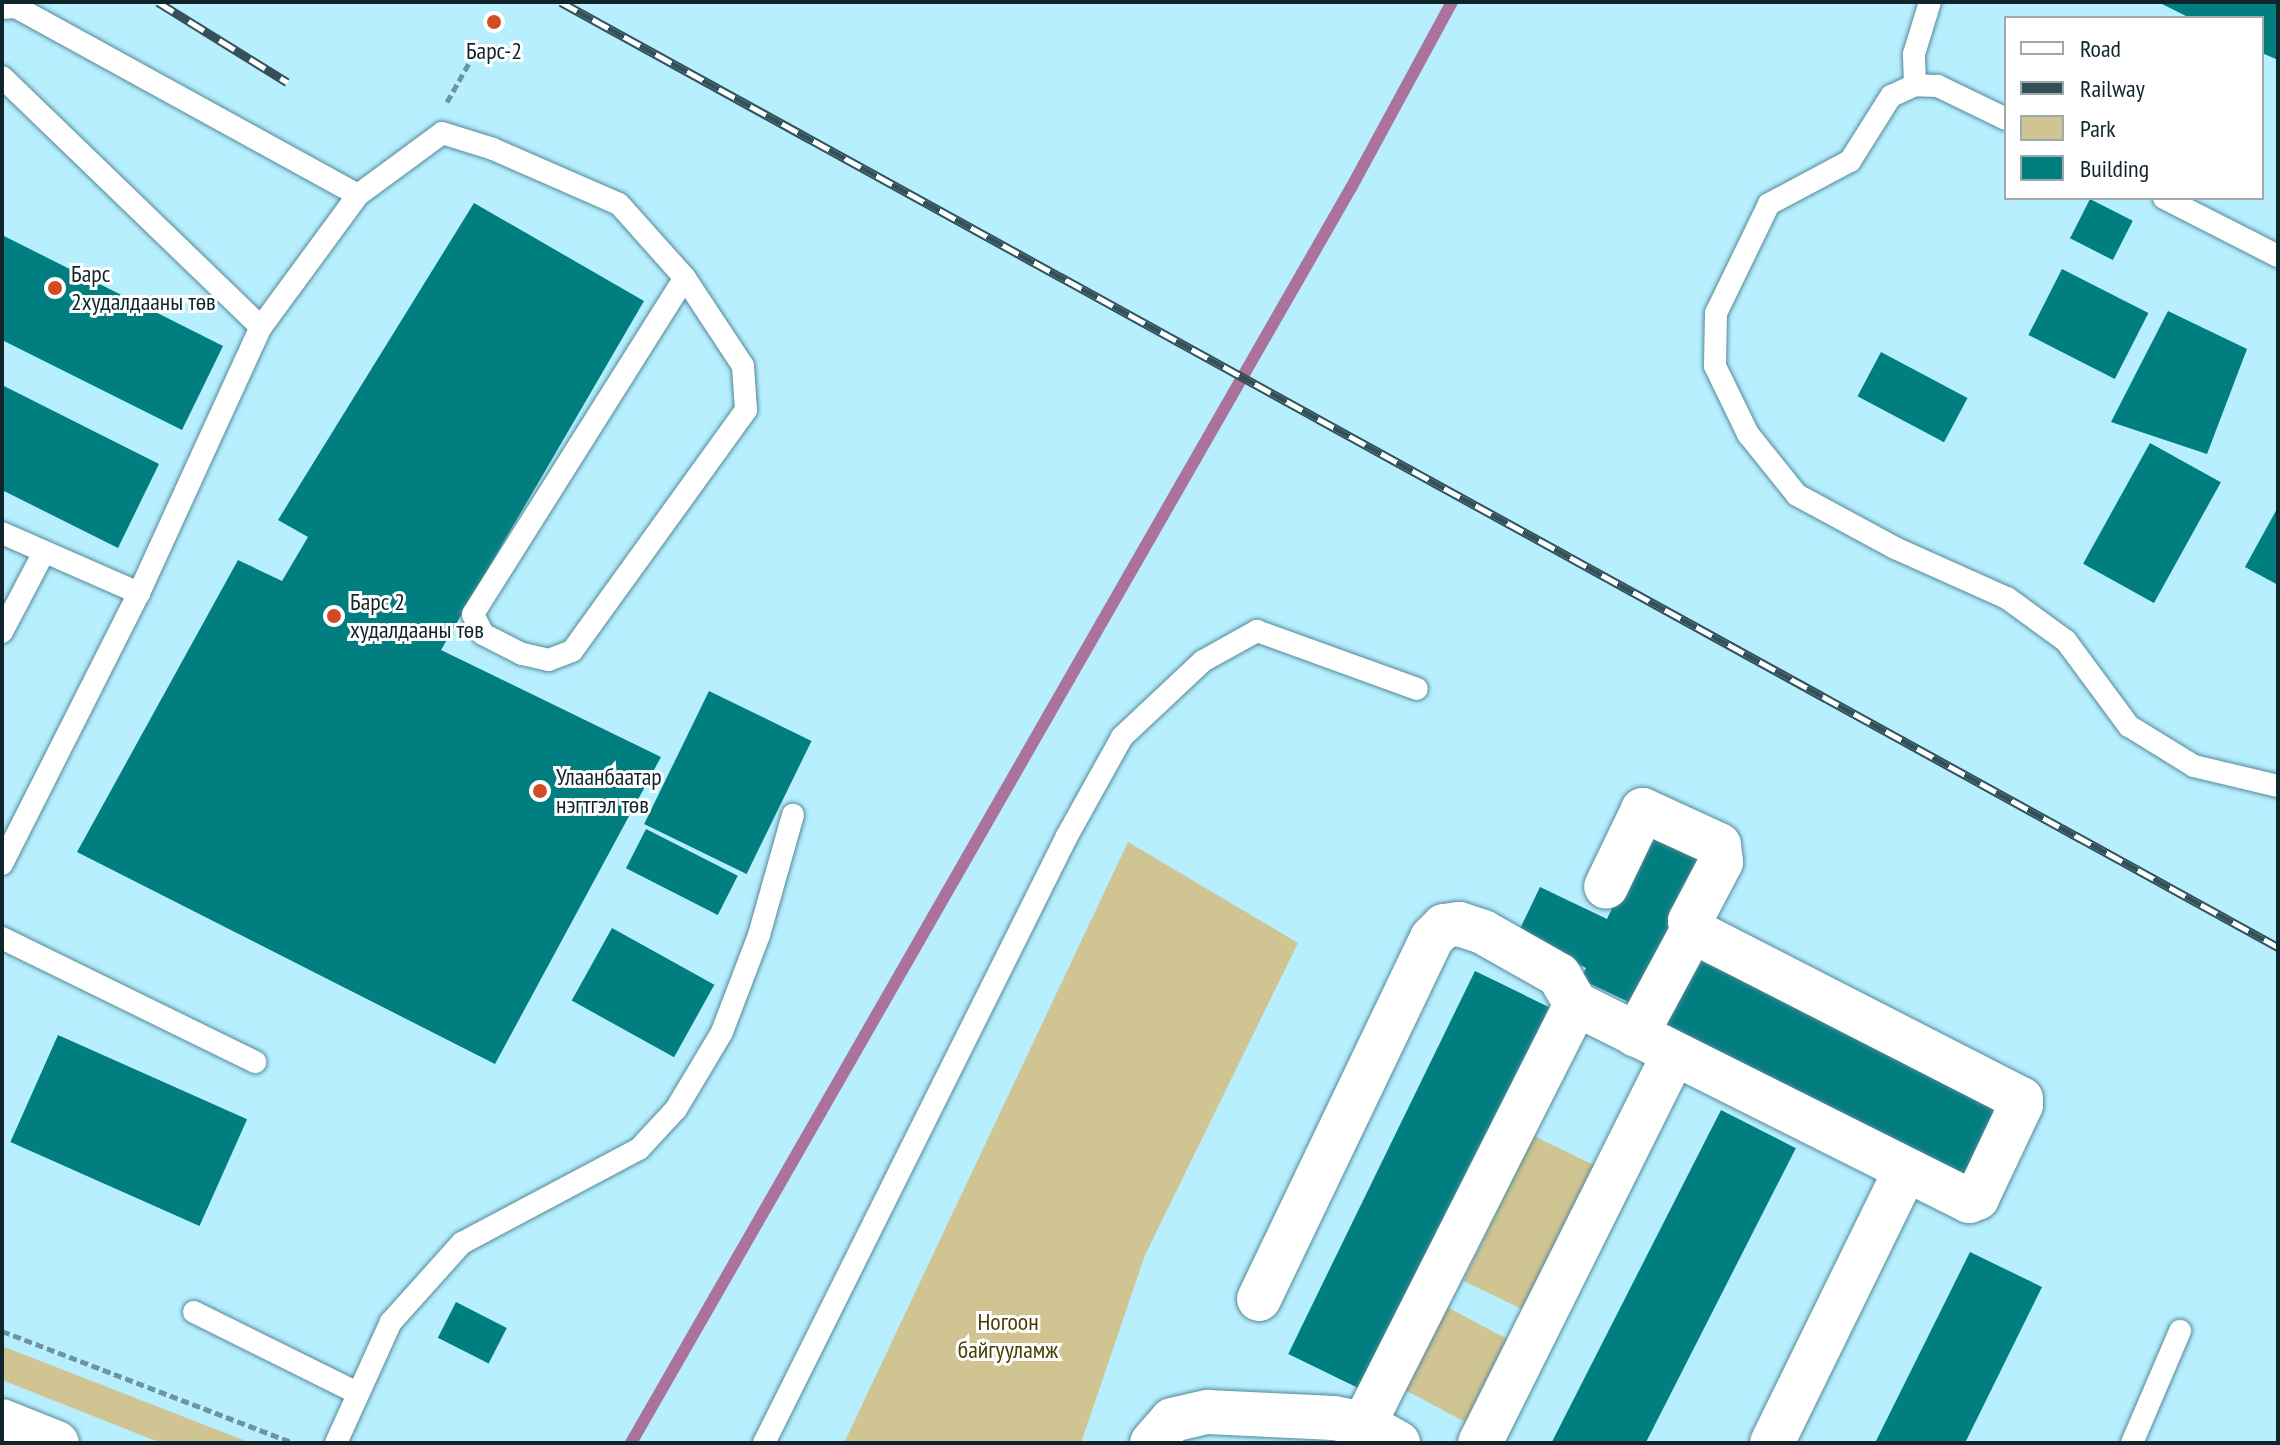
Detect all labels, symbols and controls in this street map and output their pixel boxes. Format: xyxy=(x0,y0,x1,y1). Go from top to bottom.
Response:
marker: Барс-2 xyxy=(483,11,505,33)
legend xyxy=(2004,16,2264,200)
text: Road xyxy=(2080,33,2121,64)
place label: Барс-2 xyxy=(466,37,522,65)
text: Railway xyxy=(2080,73,2145,104)
text: Park xyxy=(2080,113,2116,144)
text: Building xyxy=(2080,153,2149,184)
place label: Барс 2худалдааны төв xyxy=(71,260,216,316)
marker: Барс 2худалдааны төв xyxy=(46,279,64,297)
place label: Барс 2 худалдааны төв xyxy=(350,588,484,644)
marker: Барс 2 худалдааны төв xyxy=(325,607,343,625)
place label: Улаанбаатар нэгтгэл төв xyxy=(556,763,662,819)
marker: Улаанбаатар нэгтгэл төв xyxy=(531,782,549,800)
park label: Ногоон байгууламж xyxy=(958,1308,1058,1364)

